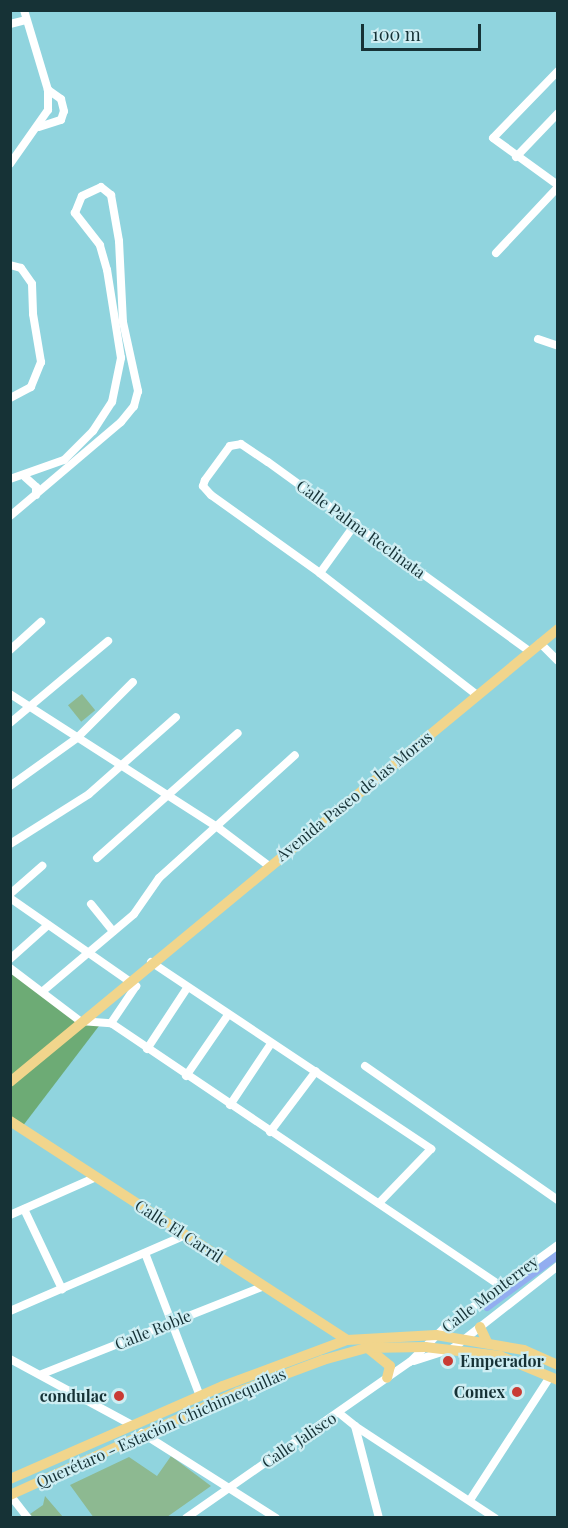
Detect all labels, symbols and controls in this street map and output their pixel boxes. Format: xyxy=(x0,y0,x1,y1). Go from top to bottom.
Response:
scale bar xyxy=(364,12,484,50)
text: 100 m xyxy=(372,22,421,46)
street label: Calle Palma Reclinata xyxy=(293,476,429,582)
street label: Avenida Paseo de las Moras xyxy=(272,727,436,865)
street label: Calle El Carril xyxy=(131,1195,227,1267)
street label: Calle Monterrey xyxy=(438,1252,542,1336)
street label: Calle Roble xyxy=(112,1306,194,1354)
place label: Emperador xyxy=(460,1351,544,1371)
marker: Emperador xyxy=(441,1354,455,1368)
street label: Querétaro - Estación Chichimequillas xyxy=(33,1364,289,1492)
place label: Comex xyxy=(454,1382,505,1402)
marker: Comex xyxy=(510,1385,524,1399)
place label: condulac xyxy=(40,1386,107,1406)
marker: condulac xyxy=(112,1389,126,1403)
street label: Calle Jalisco xyxy=(258,1408,340,1472)

